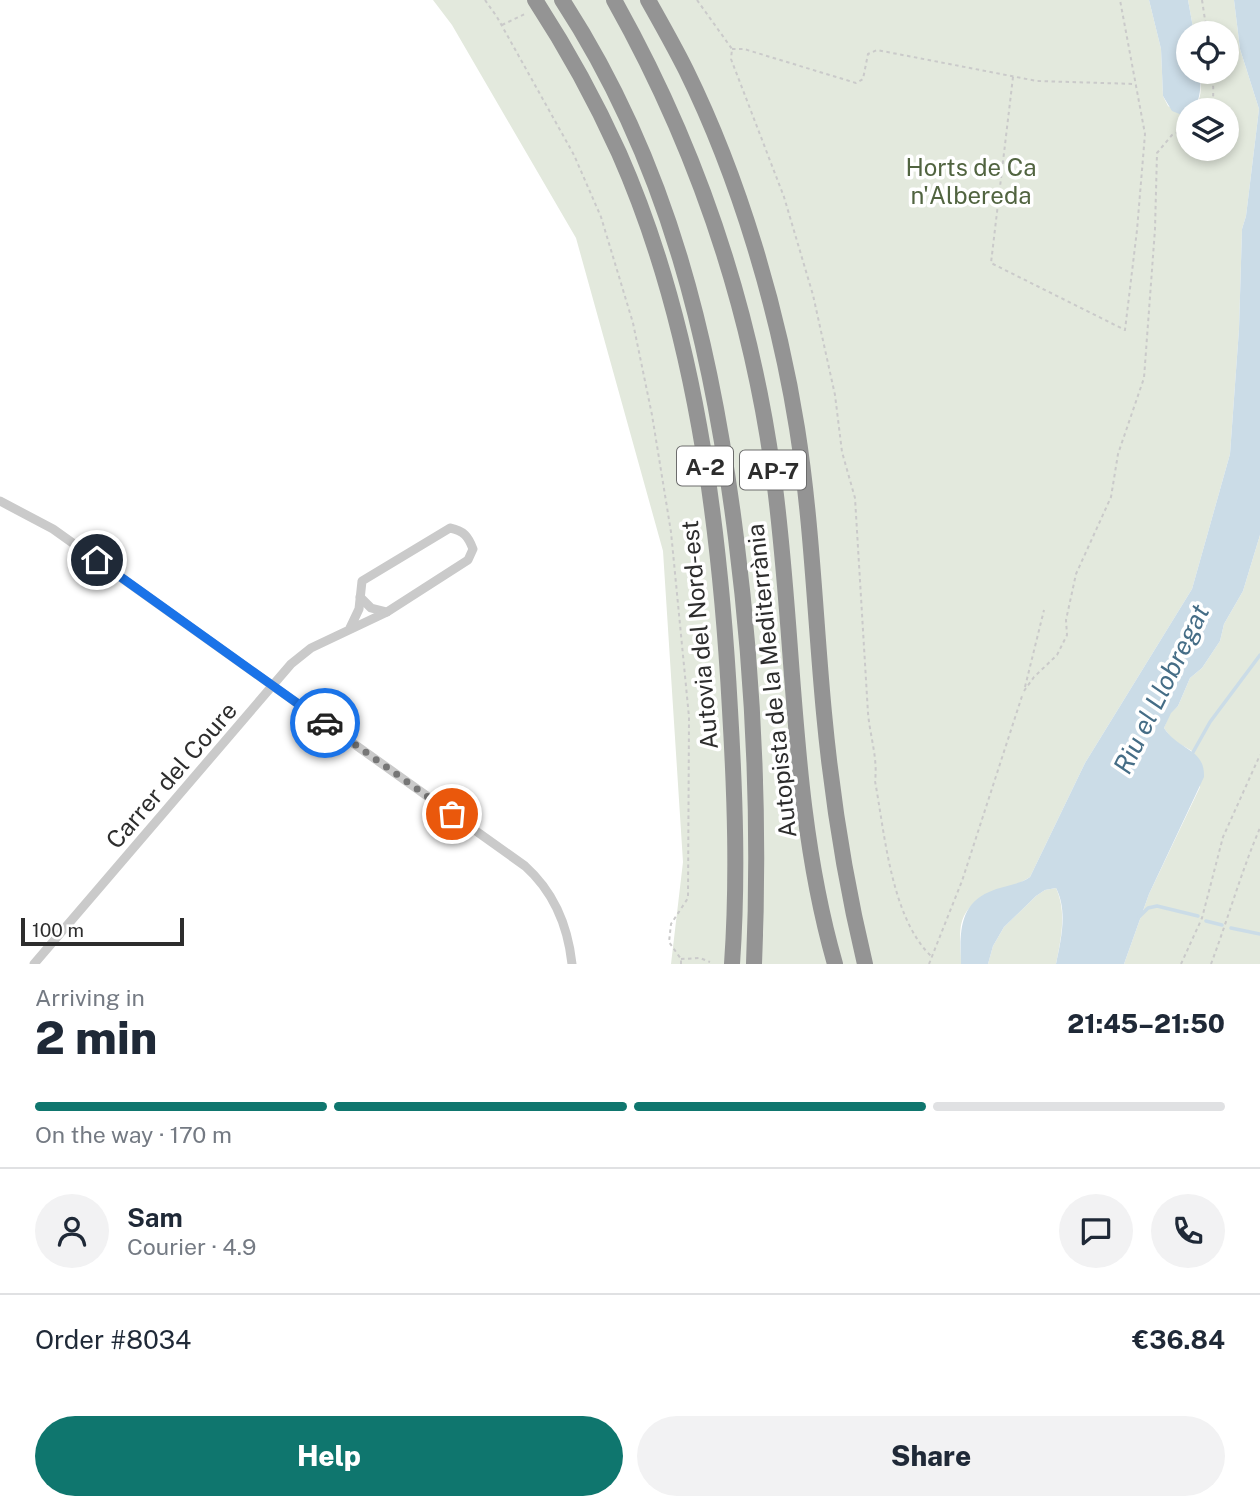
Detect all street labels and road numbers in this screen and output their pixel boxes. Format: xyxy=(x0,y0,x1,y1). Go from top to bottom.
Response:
road number: A-2 xyxy=(677,446,733,486)
road number: AP-7 xyxy=(740,450,806,490)
street label: Autovia del Nord-est xyxy=(675,519,723,751)
street label: Autopista de la Mediterrània xyxy=(741,523,801,839)
street label: Carrer del Coure xyxy=(100,696,242,854)

